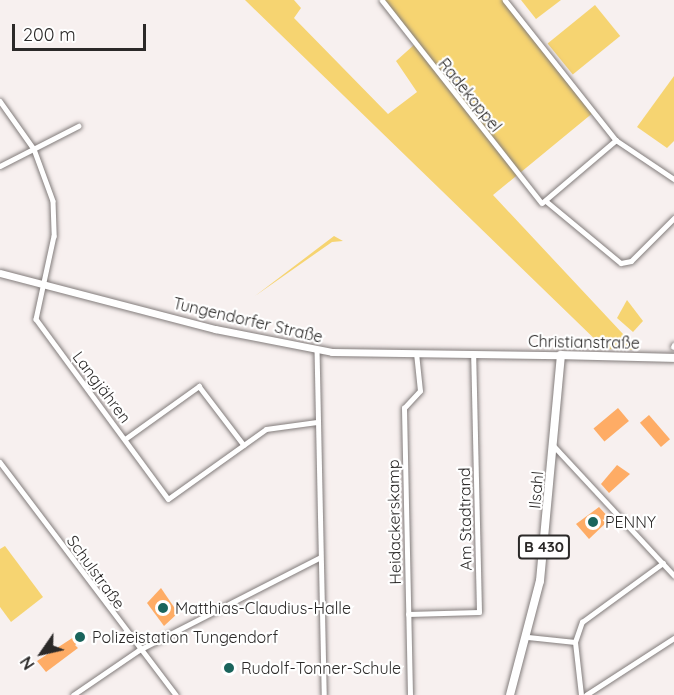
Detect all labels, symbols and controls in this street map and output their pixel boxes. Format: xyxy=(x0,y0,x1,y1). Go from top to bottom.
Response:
scale bar xyxy=(15,12,148,50)
text: 200 m xyxy=(23,23,76,46)
street label: Radekoppel xyxy=(434,54,506,136)
street label: Tungendorfer Straße xyxy=(171,293,325,347)
street label: Christianstraße xyxy=(528,331,640,353)
street label: Langjähren xyxy=(69,347,135,427)
street label: Heidackerskamp xyxy=(383,459,405,585)
street label: Am Stadtrand xyxy=(455,467,475,571)
street label: Ilsahl xyxy=(525,470,547,510)
place label: PENNY xyxy=(605,512,656,532)
marker: PENNY xyxy=(586,515,600,529)
street label: Schulstraße xyxy=(63,531,129,613)
road number: B 430 xyxy=(517,535,571,559)
place label: Matthias-Claudius-Halle xyxy=(175,598,351,618)
marker: Matthias-Claudius-Halle xyxy=(156,601,170,615)
north arrow xyxy=(12,623,72,683)
place label: Polizeistation Tungendorf xyxy=(92,627,278,647)
marker: Polizeistation Tungendorf xyxy=(73,630,87,644)
text: N xyxy=(16,653,39,674)
place label: Rudolf-Tonner-Schule xyxy=(241,658,401,678)
marker: Rudolf-Tonner-Schule xyxy=(222,661,236,675)

